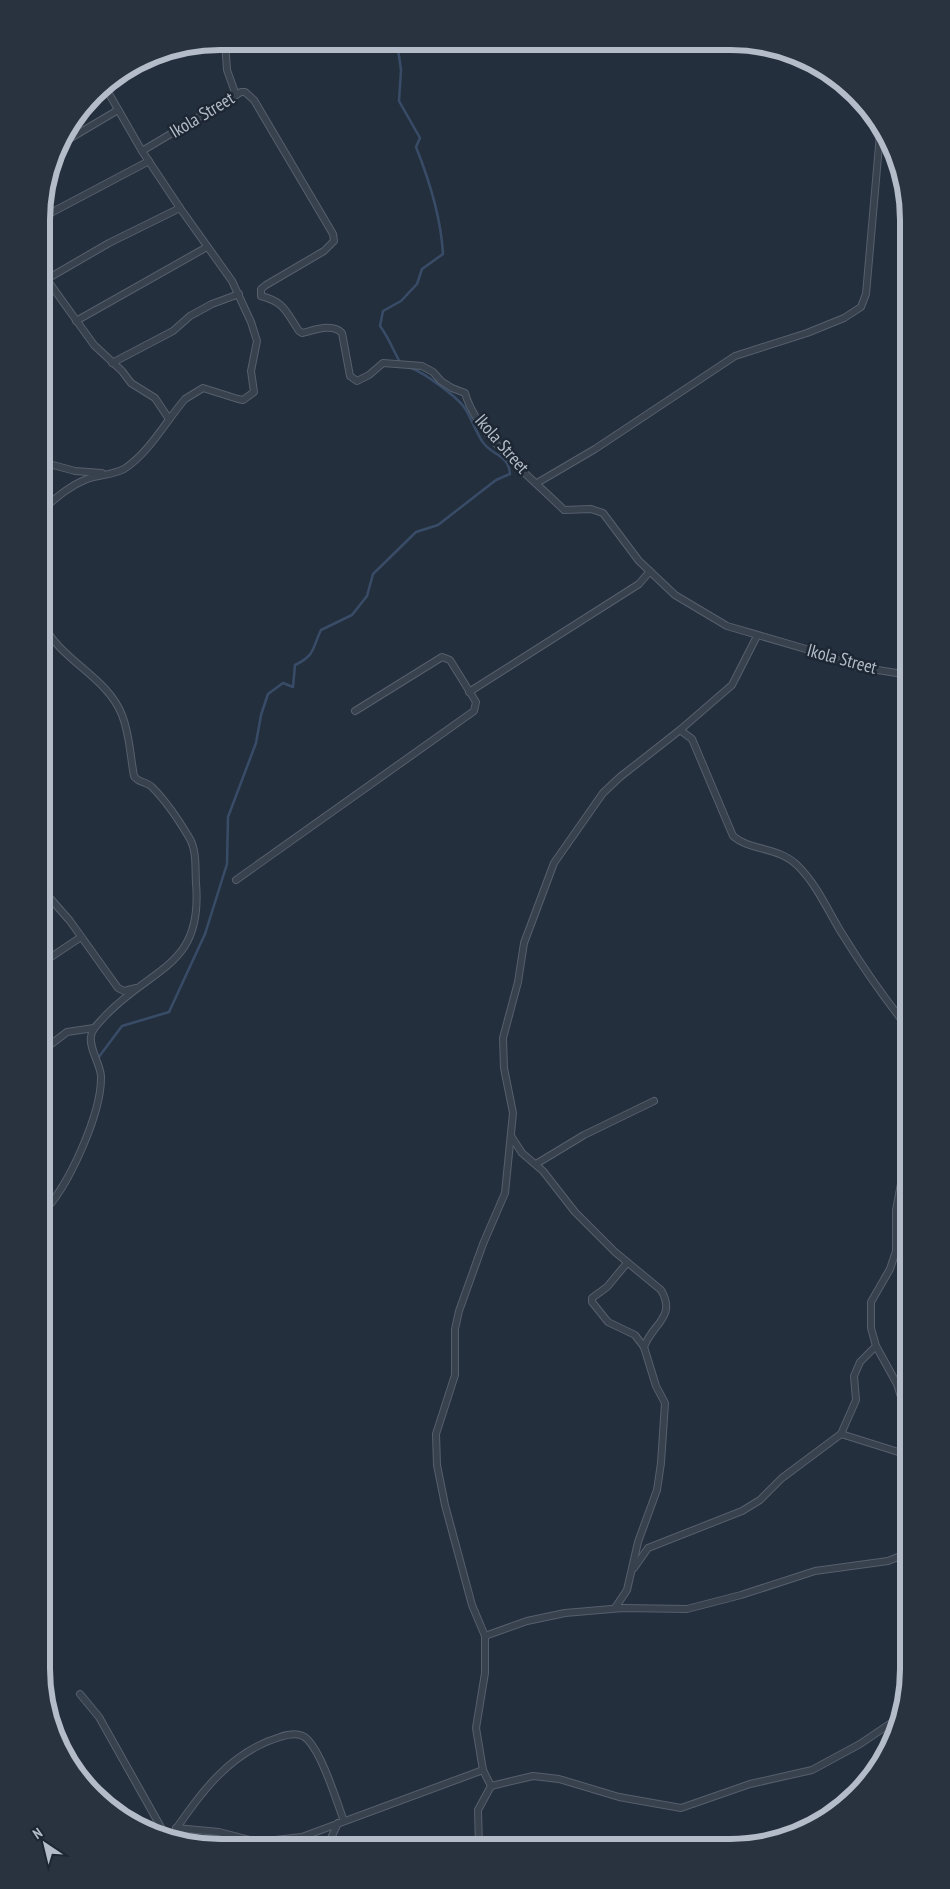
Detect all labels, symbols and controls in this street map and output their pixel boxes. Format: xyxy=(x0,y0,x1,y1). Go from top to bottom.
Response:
street label: Ikola Street xyxy=(165,86,238,143)
street label: Ikola Street xyxy=(470,409,534,478)
street label: Ikola Street xyxy=(805,638,880,679)
north arrow xyxy=(20,1819,70,1869)
text: N xyxy=(29,1824,46,1843)

